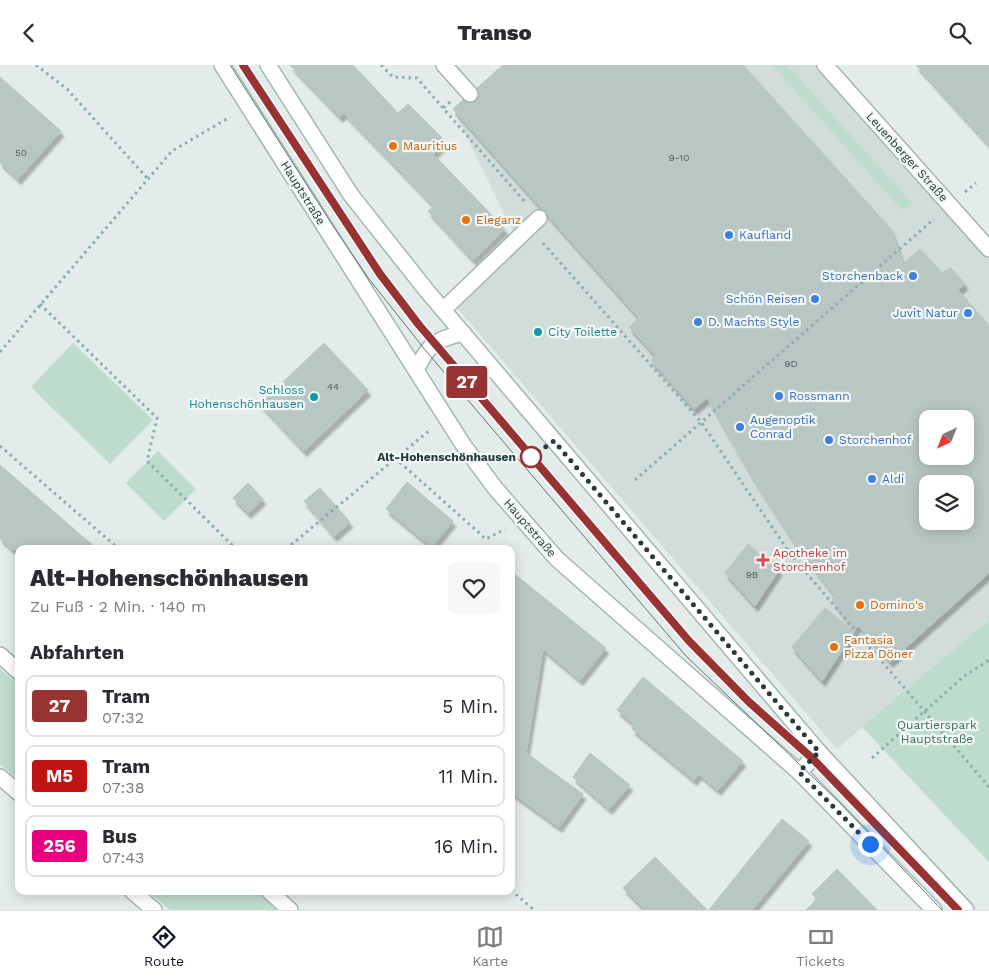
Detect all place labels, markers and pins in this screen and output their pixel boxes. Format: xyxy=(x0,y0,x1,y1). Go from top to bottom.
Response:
place label: Mauritius xyxy=(403,139,457,153)
marker: Mauritius xyxy=(387,140,399,152)
place label: Eleganz xyxy=(476,213,521,227)
marker: Eleganz xyxy=(460,214,472,226)
place label: Kaufland xyxy=(739,228,791,242)
marker: Kaufland xyxy=(723,229,735,241)
place label: Storchenback xyxy=(822,269,903,283)
marker: Storchenback xyxy=(907,270,919,282)
place label: Schön Reisen xyxy=(726,292,805,306)
marker: Schön Reisen xyxy=(809,293,821,305)
place label: Juvit Natur xyxy=(893,306,958,320)
marker: Juvit Natur xyxy=(962,307,974,319)
place label: D. Machts Style xyxy=(708,315,800,329)
marker: D. Machts Style xyxy=(692,316,704,328)
place label: City Toilette xyxy=(548,325,617,339)
marker: City Toilette xyxy=(532,326,544,338)
place label: Schloss Hohenschönhausen xyxy=(189,383,304,411)
place label: Rossmann xyxy=(789,389,850,403)
marker: Rossmann xyxy=(773,390,785,402)
marker: Schloss Hohenschönhausen xyxy=(308,391,320,403)
place label: Augenoptik Conrad xyxy=(750,413,816,441)
marker: Augenoptik Conrad xyxy=(734,421,746,433)
place label: Storchenhof xyxy=(839,433,912,447)
marker: Storchenhof xyxy=(823,434,835,446)
marker: Alt-Hohenschönhausen xyxy=(520,446,542,468)
place label: Alt-Hohenschönhausen xyxy=(377,450,516,464)
place label: Aldi xyxy=(882,472,904,486)
marker: Aldi xyxy=(866,473,878,485)
place label: Apotheke im Storchenhof xyxy=(773,546,847,574)
marker: Apotheke im Storchenhof xyxy=(757,554,769,566)
place label: Domino's xyxy=(870,598,924,612)
marker: Domino's xyxy=(854,599,866,611)
place label: Fantasia Pizza Döner xyxy=(844,633,913,661)
marker: Fantasia Pizza Döner xyxy=(828,641,840,653)

